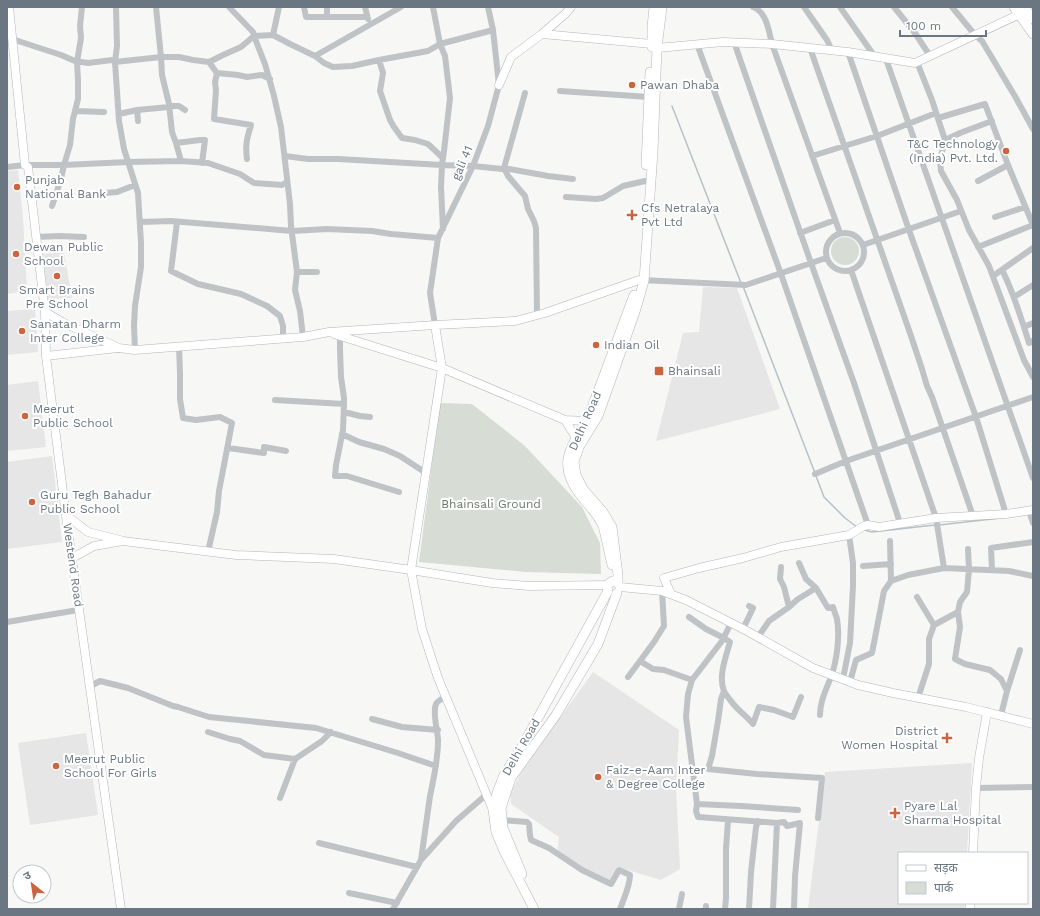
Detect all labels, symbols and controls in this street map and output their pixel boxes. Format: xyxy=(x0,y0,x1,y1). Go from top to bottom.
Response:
scale bar xyxy=(900,12,986,38)
text: 100 m xyxy=(906,19,941,33)
place label: Pawan Dhaba xyxy=(640,78,720,92)
marker: Pawan Dhaba xyxy=(627,80,637,90)
place label: T&C Technology (India) Pvt. Ltd. xyxy=(907,137,999,165)
street label: gali 41 xyxy=(449,144,475,182)
marker: T&C Technology (India) Pvt. Ltd. xyxy=(1001,146,1011,156)
place label: Punjab National Bank xyxy=(25,173,106,201)
marker: Punjab National Bank xyxy=(12,182,22,192)
place label: Cfs Netralaya Pvt Ltd xyxy=(641,201,720,229)
marker: Cfs Netralaya Pvt Ltd xyxy=(626,209,638,221)
place label: Dewan Public School xyxy=(24,240,104,268)
marker: Dewan Public School xyxy=(11,249,21,259)
marker: Smart Brains Pre School xyxy=(52,271,62,281)
place label: Smart Brains Pre School xyxy=(19,283,95,311)
place label: Sanatan Dharm Inter College xyxy=(30,317,121,345)
marker: Sanatan Dharm Inter College xyxy=(17,326,27,336)
place label: Indian Oil xyxy=(604,338,660,352)
marker: Indian Oil xyxy=(591,340,601,350)
place label: Bhainsali xyxy=(668,364,721,378)
marker: Bhainsali xyxy=(653,365,665,377)
street label: Delhi Road xyxy=(566,389,604,453)
place label: Meerut Public School xyxy=(33,402,113,430)
marker: Meerut Public School xyxy=(20,411,30,421)
place label: Guru Tegh Bahadur Public School xyxy=(40,488,152,516)
marker: Guru Tegh Bahadur Public School xyxy=(27,497,37,507)
park label: Bhainsali Ground xyxy=(441,497,541,511)
street label: Westend Road xyxy=(60,522,86,608)
street label: Delhi Road xyxy=(499,716,543,778)
place label: District Women Hospital xyxy=(841,724,938,752)
marker: District Women Hospital xyxy=(941,732,953,744)
place label: Meerut Public School For Girls xyxy=(64,752,157,780)
marker: Meerut Public School For Girls xyxy=(51,761,61,771)
place label: Faiz-e-Aam Inter & Degree College xyxy=(606,763,706,791)
marker: Faiz-e-Aam Inter & Degree College xyxy=(593,772,603,782)
place label: Pyare Lal Sharma Hospital xyxy=(904,799,1002,827)
marker: Pyare Lal Sharma Hospital xyxy=(889,807,901,819)
legend xyxy=(898,852,1028,904)
text: सड़क xyxy=(934,861,959,875)
north arrow xyxy=(12,864,52,904)
text: उ xyxy=(21,868,34,883)
text: पार्क xyxy=(934,881,954,895)

